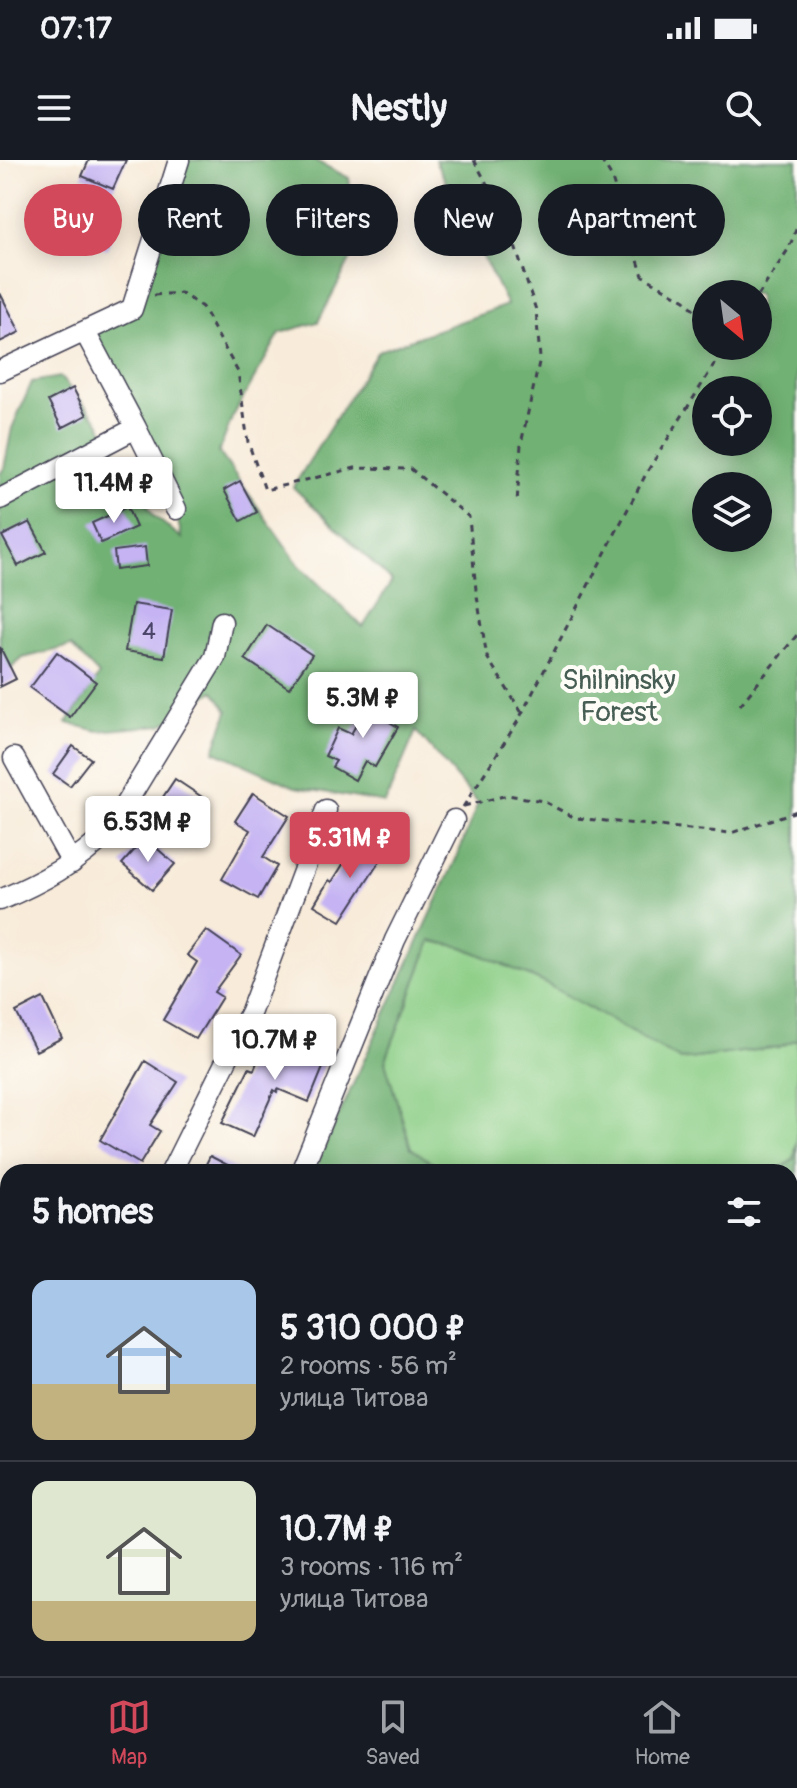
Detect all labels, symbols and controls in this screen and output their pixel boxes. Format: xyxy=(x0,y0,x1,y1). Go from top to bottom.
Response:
text: 07:17 xyxy=(40,10,112,47)
icon: menu xyxy=(32,86,76,130)
text: Nestly xyxy=(350,86,447,131)
icon: search xyxy=(721,86,765,130)
chip: Buy xyxy=(24,184,122,256)
chip: Rent xyxy=(138,184,250,256)
chip: Filters xyxy=(266,184,398,256)
chip: New xyxy=(414,184,522,256)
chip: Apartment xyxy=(538,184,725,256)
north arrow xyxy=(692,280,772,360)
map controls xyxy=(692,280,772,552)
button: locate xyxy=(692,376,772,456)
pin: 11.4M ₽ xyxy=(40,457,188,525)
text: 11.4M ₽ xyxy=(73,467,155,499)
button: layers xyxy=(692,472,772,552)
house number: 4 xyxy=(142,617,156,646)
park label: Shilninsky Forest xyxy=(562,663,676,730)
pin: 5.3M ₽ xyxy=(298,672,428,740)
text: 5.3M ₽ xyxy=(326,682,400,714)
pin: 6.53M ₽ xyxy=(74,796,222,864)
text: 6.53M ₽ xyxy=(103,806,193,838)
pin: 5.31M ₽ xyxy=(276,812,424,880)
text: 5.31M ₽ xyxy=(308,822,392,854)
pin: 10.7M ₽ xyxy=(201,1014,349,1082)
text: 10.7M ₽ xyxy=(231,1024,319,1056)
icon: filters xyxy=(722,1190,766,1234)
text: 5 homes xyxy=(32,1191,153,1234)
text: 5 310 000 ₽ xyxy=(280,1307,466,1350)
icon: home xyxy=(96,1312,192,1408)
text: 2 rooms · 56 m² xyxy=(280,1350,457,1382)
text: улица Титова xyxy=(280,1382,428,1414)
text: 10.7M ₽ xyxy=(280,1508,394,1551)
icon: home xyxy=(96,1513,192,1609)
text: 3 rooms · 116 m² xyxy=(280,1551,463,1583)
text: улица Титова xyxy=(280,1583,428,1615)
tab: Map xyxy=(107,1695,151,1771)
tab: Saved xyxy=(365,1695,420,1771)
tab: Home xyxy=(634,1695,690,1771)

